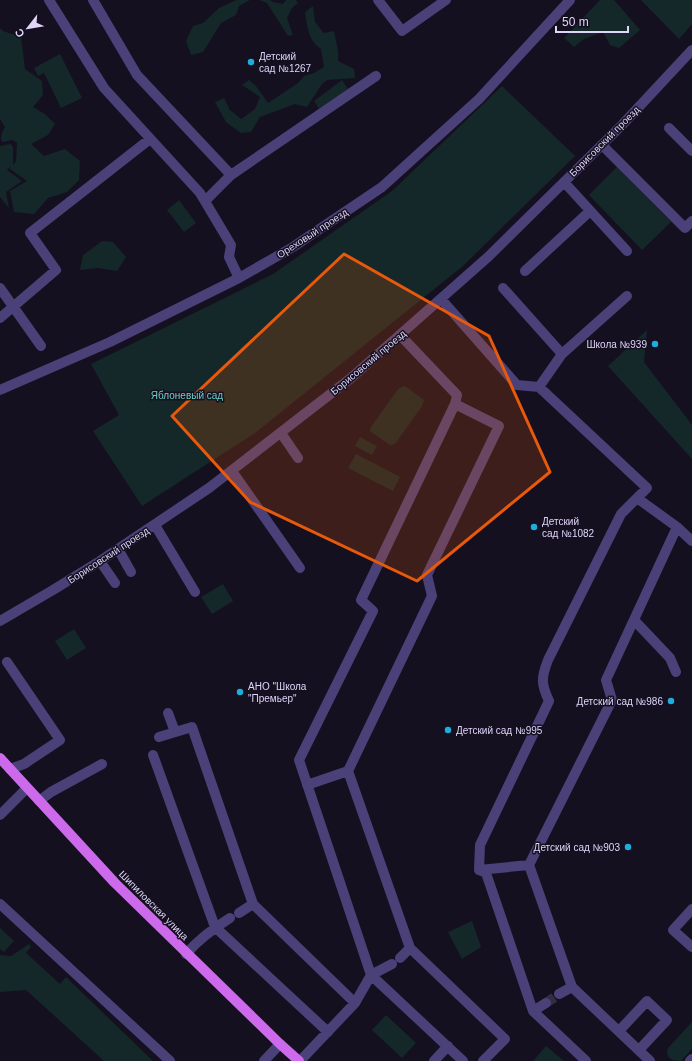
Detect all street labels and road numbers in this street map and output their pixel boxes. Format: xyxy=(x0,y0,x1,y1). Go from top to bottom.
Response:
street label: Борисовский проезд xyxy=(567,104,642,179)
street label: Ореховый проезд xyxy=(275,206,350,260)
street label: Борисовский проезд xyxy=(329,328,408,397)
street label: Борисовский проезд xyxy=(66,525,151,586)
street label: Шипиловская улица xyxy=(117,868,191,943)

